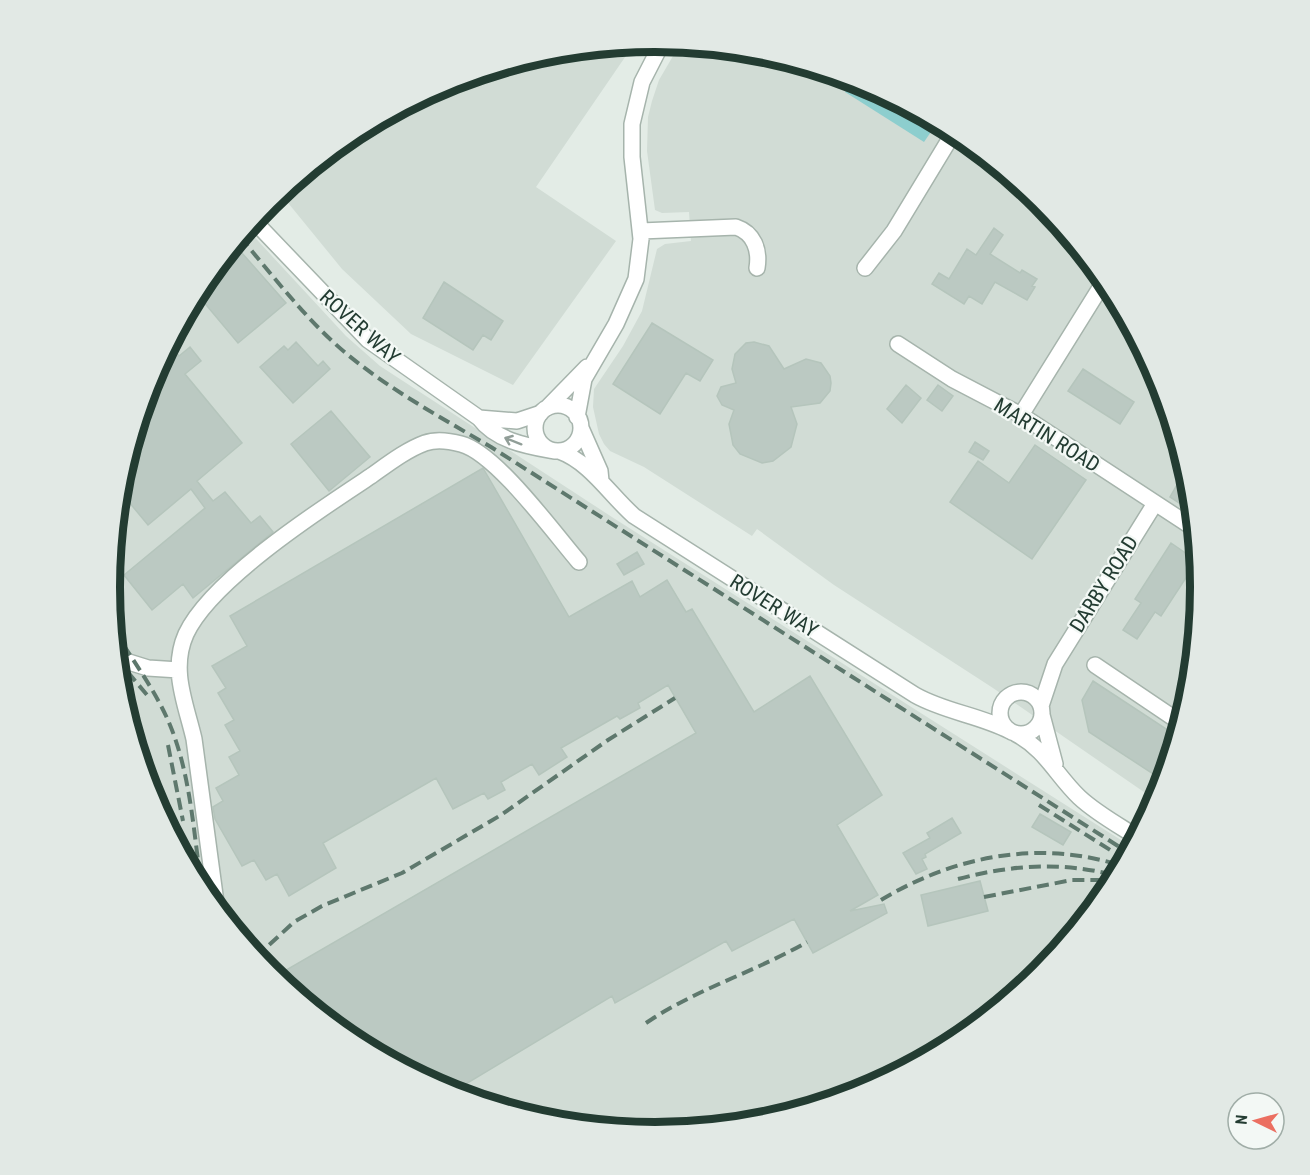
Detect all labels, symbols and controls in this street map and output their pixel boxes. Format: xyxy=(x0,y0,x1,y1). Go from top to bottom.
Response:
street label: ROVER WAY xyxy=(315,285,405,369)
street label: MARTIN ROAD xyxy=(990,393,1104,477)
one-way arrow xyxy=(504,435,523,446)
street label: DARBY ROAD xyxy=(1065,531,1143,637)
street label: ROVER WAY xyxy=(725,569,823,643)
north arrow xyxy=(1226,1091,1286,1151)
text: N xyxy=(1232,1114,1251,1125)

